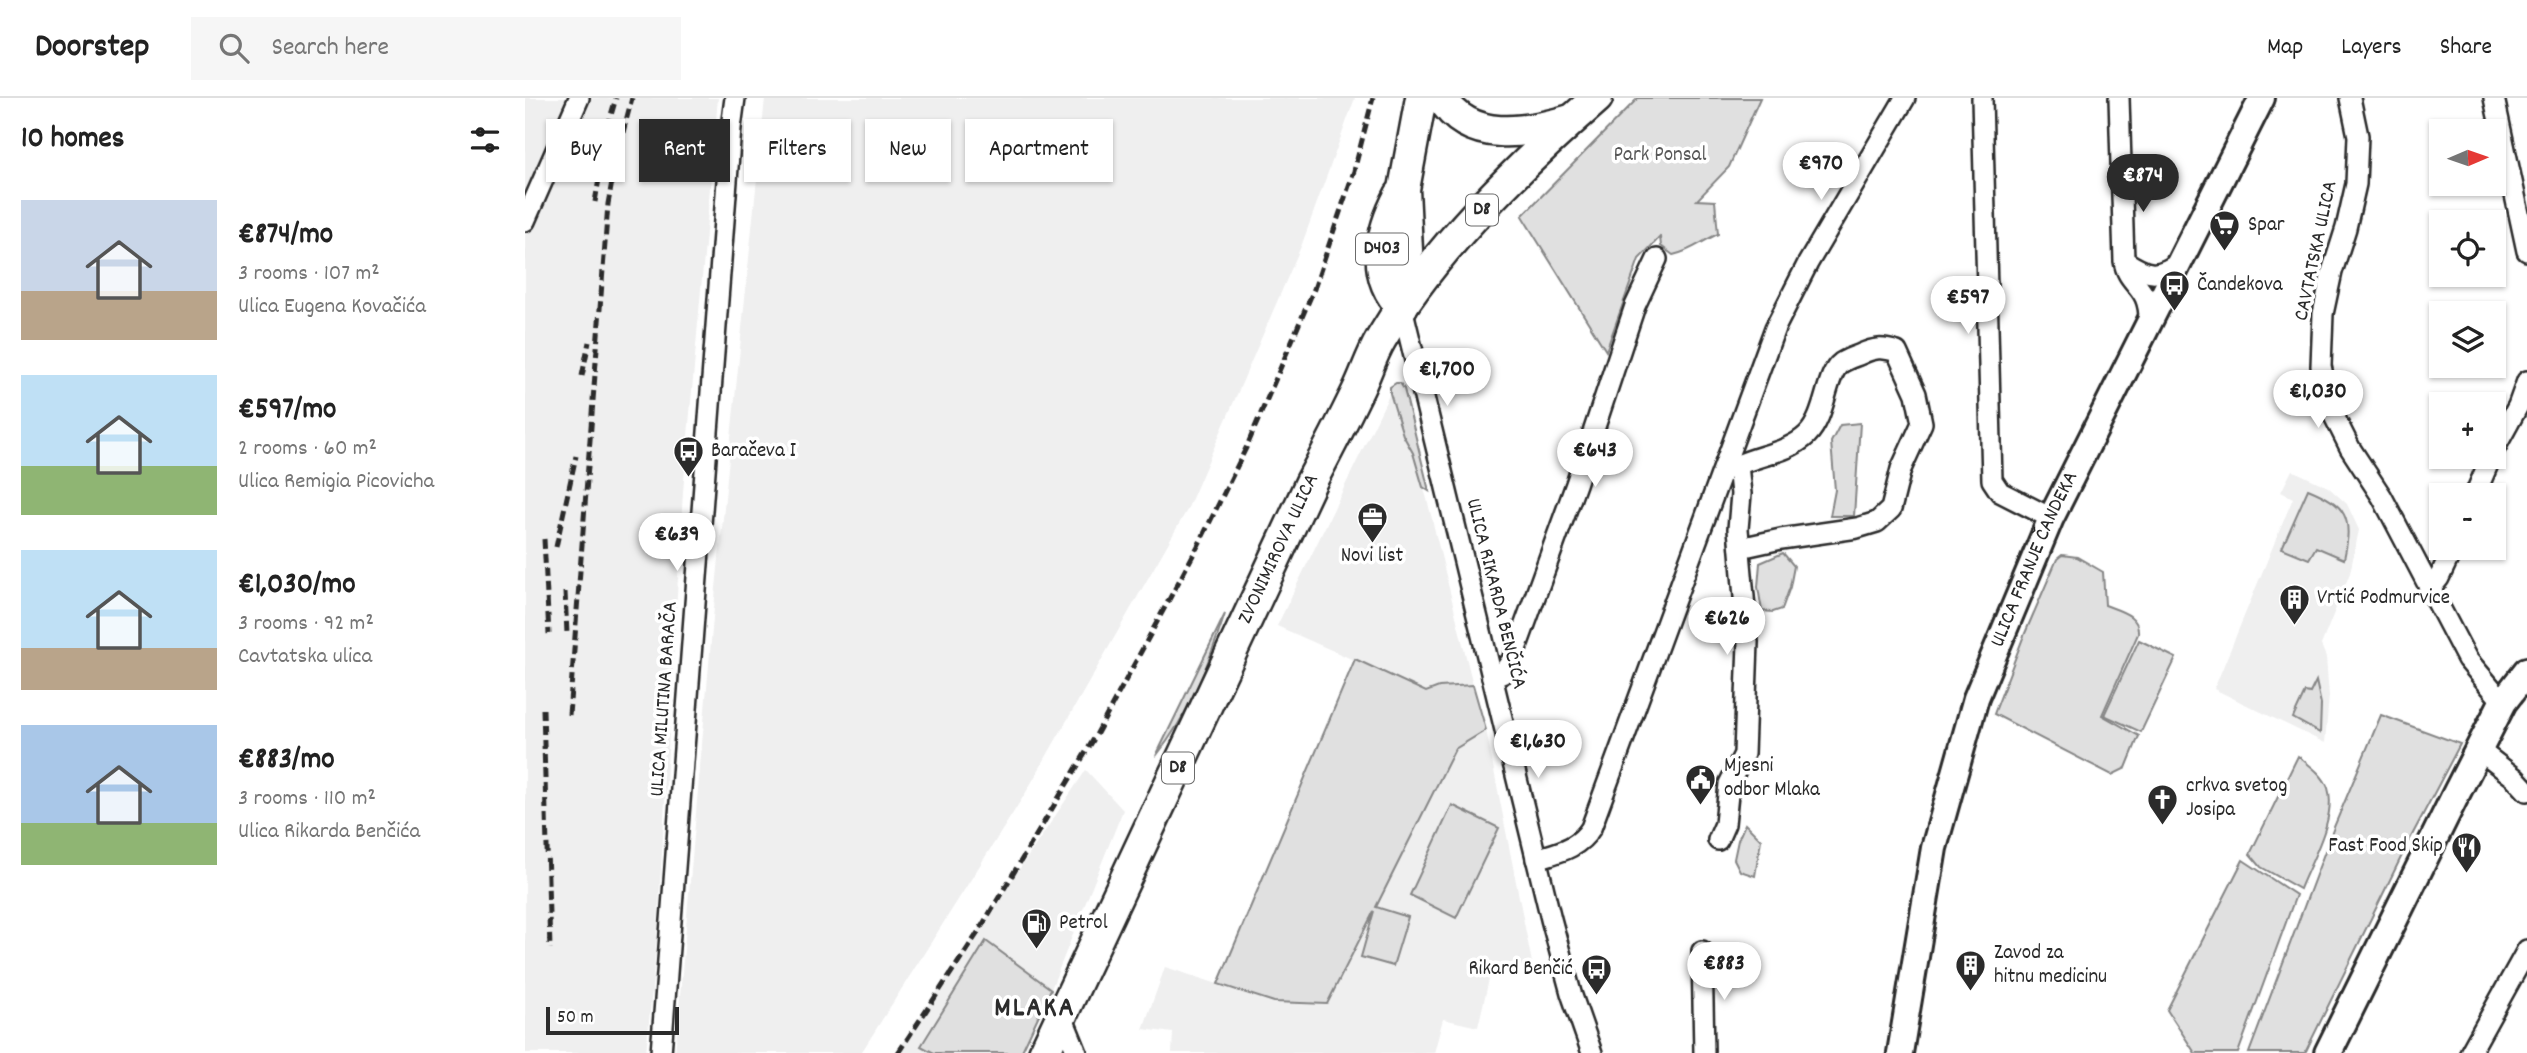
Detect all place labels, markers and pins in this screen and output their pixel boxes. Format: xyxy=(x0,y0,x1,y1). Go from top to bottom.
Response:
pin: €970 xyxy=(1780,142,1862,202)
pin: €874 xyxy=(2102,155,2184,214)
supermarket icon: Spar xyxy=(2208,209,2242,253)
place label: Spar xyxy=(2248,211,2285,241)
bus stop icon: Čandekova xyxy=(2157,269,2191,313)
place label: Čandekova xyxy=(2197,271,2284,301)
pin: €597 xyxy=(1927,276,2009,336)
pin: €1,700 xyxy=(1390,348,1504,408)
pin: €1,030 xyxy=(2261,370,2375,430)
pin: €643 xyxy=(1554,430,1636,489)
bus stop icon: Baračeva I xyxy=(671,435,705,479)
place label: Baračeva I xyxy=(711,437,797,467)
office icon: Novi list xyxy=(1355,500,1389,544)
pin: €639 xyxy=(636,514,718,573)
place label: Novi list xyxy=(1341,542,1404,572)
building icon: Vrtić Podmurvice xyxy=(2277,582,2311,626)
place label: Vrtić Podmurvice xyxy=(2317,584,2450,614)
pin: €626 xyxy=(1686,598,1768,657)
pin: €1,630 xyxy=(1481,720,1595,780)
place label: Mjesni odbor Mlaka xyxy=(1724,752,1821,806)
public building icon: Mjesni odbor Mlaka xyxy=(1684,762,1718,806)
place label: crkva svetog Josipa xyxy=(2186,772,2287,826)
church icon: crkva svetog Josipa xyxy=(2146,782,2180,826)
restaurant icon: Fast Food Skip xyxy=(2449,830,2483,874)
place label: Fast Food Skip xyxy=(2328,832,2443,862)
fuel station icon: Petrol xyxy=(1019,907,1053,951)
place label: Petrol xyxy=(1059,909,1108,939)
place label: Zavod za hitnu medicinu xyxy=(1994,939,2107,993)
pin: €883 xyxy=(1683,942,1765,1002)
building icon: Zavod za hitnu medicinu xyxy=(1954,949,1988,993)
bus stop icon: Rikard Benčić xyxy=(1579,953,1613,997)
place label: Rikard Benčić xyxy=(1468,955,1573,985)

